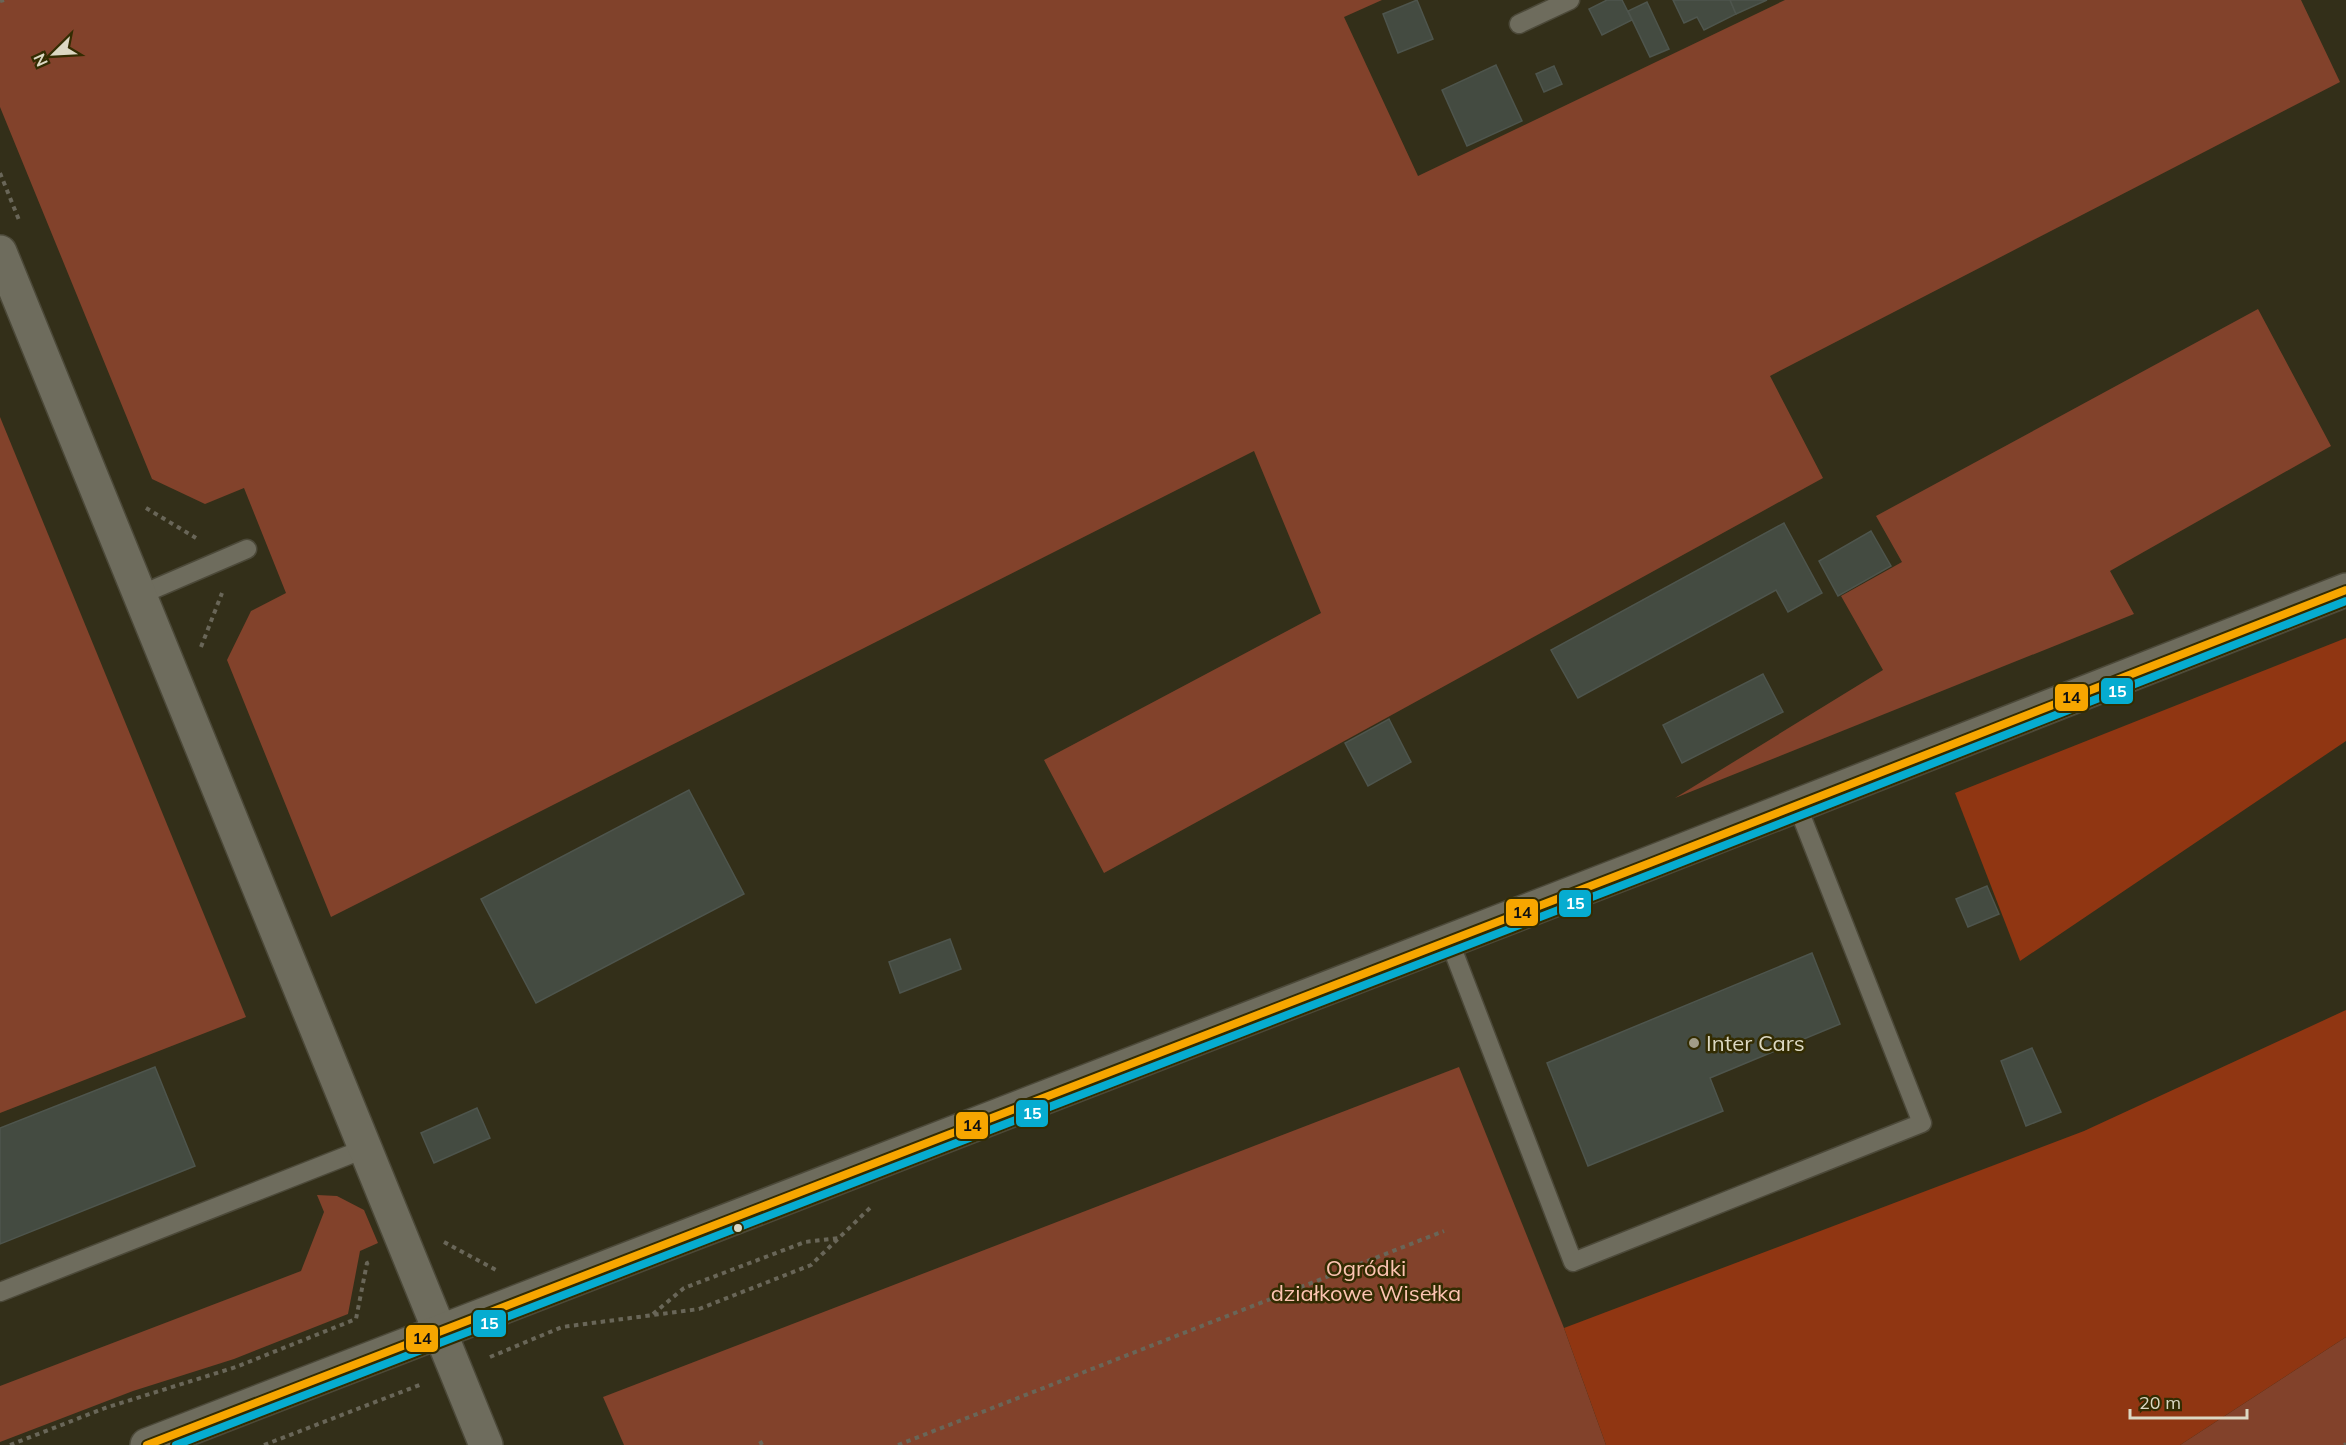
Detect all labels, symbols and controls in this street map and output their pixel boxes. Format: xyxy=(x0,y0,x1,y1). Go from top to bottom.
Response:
north arrow xyxy=(24,24,84,84)
text: N xyxy=(29,51,52,70)
line badge: 15 xyxy=(2100,677,2134,705)
text: 15 xyxy=(2107,681,2127,701)
line badge: 14 xyxy=(2054,683,2089,712)
text: 14 xyxy=(2061,687,2081,707)
line badge: 15 xyxy=(1558,889,1592,918)
text: 15 xyxy=(1565,893,1585,913)
line badge: 14 xyxy=(1505,898,1539,927)
text: 14 xyxy=(1512,902,1532,922)
place label: Inter Cars xyxy=(1706,1029,1805,1057)
marker: Inter Cars xyxy=(1687,1036,1701,1050)
line badge: 15 xyxy=(1015,1099,1049,1128)
text: 15 xyxy=(1022,1103,1042,1123)
line badge: 14 xyxy=(955,1111,989,1140)
text: 14 xyxy=(962,1115,982,1135)
unlabelled marker xyxy=(732,1222,744,1234)
park label: Ogródki działkowe Wisełka xyxy=(1271,1254,1461,1307)
line badge: 15 xyxy=(472,1309,507,1338)
text: 15 xyxy=(479,1313,499,1333)
line badge: 14 xyxy=(405,1324,439,1353)
text: 14 xyxy=(412,1328,432,1348)
scale bar xyxy=(2130,1382,2247,1420)
text: 20 m xyxy=(2139,1391,2181,1414)

